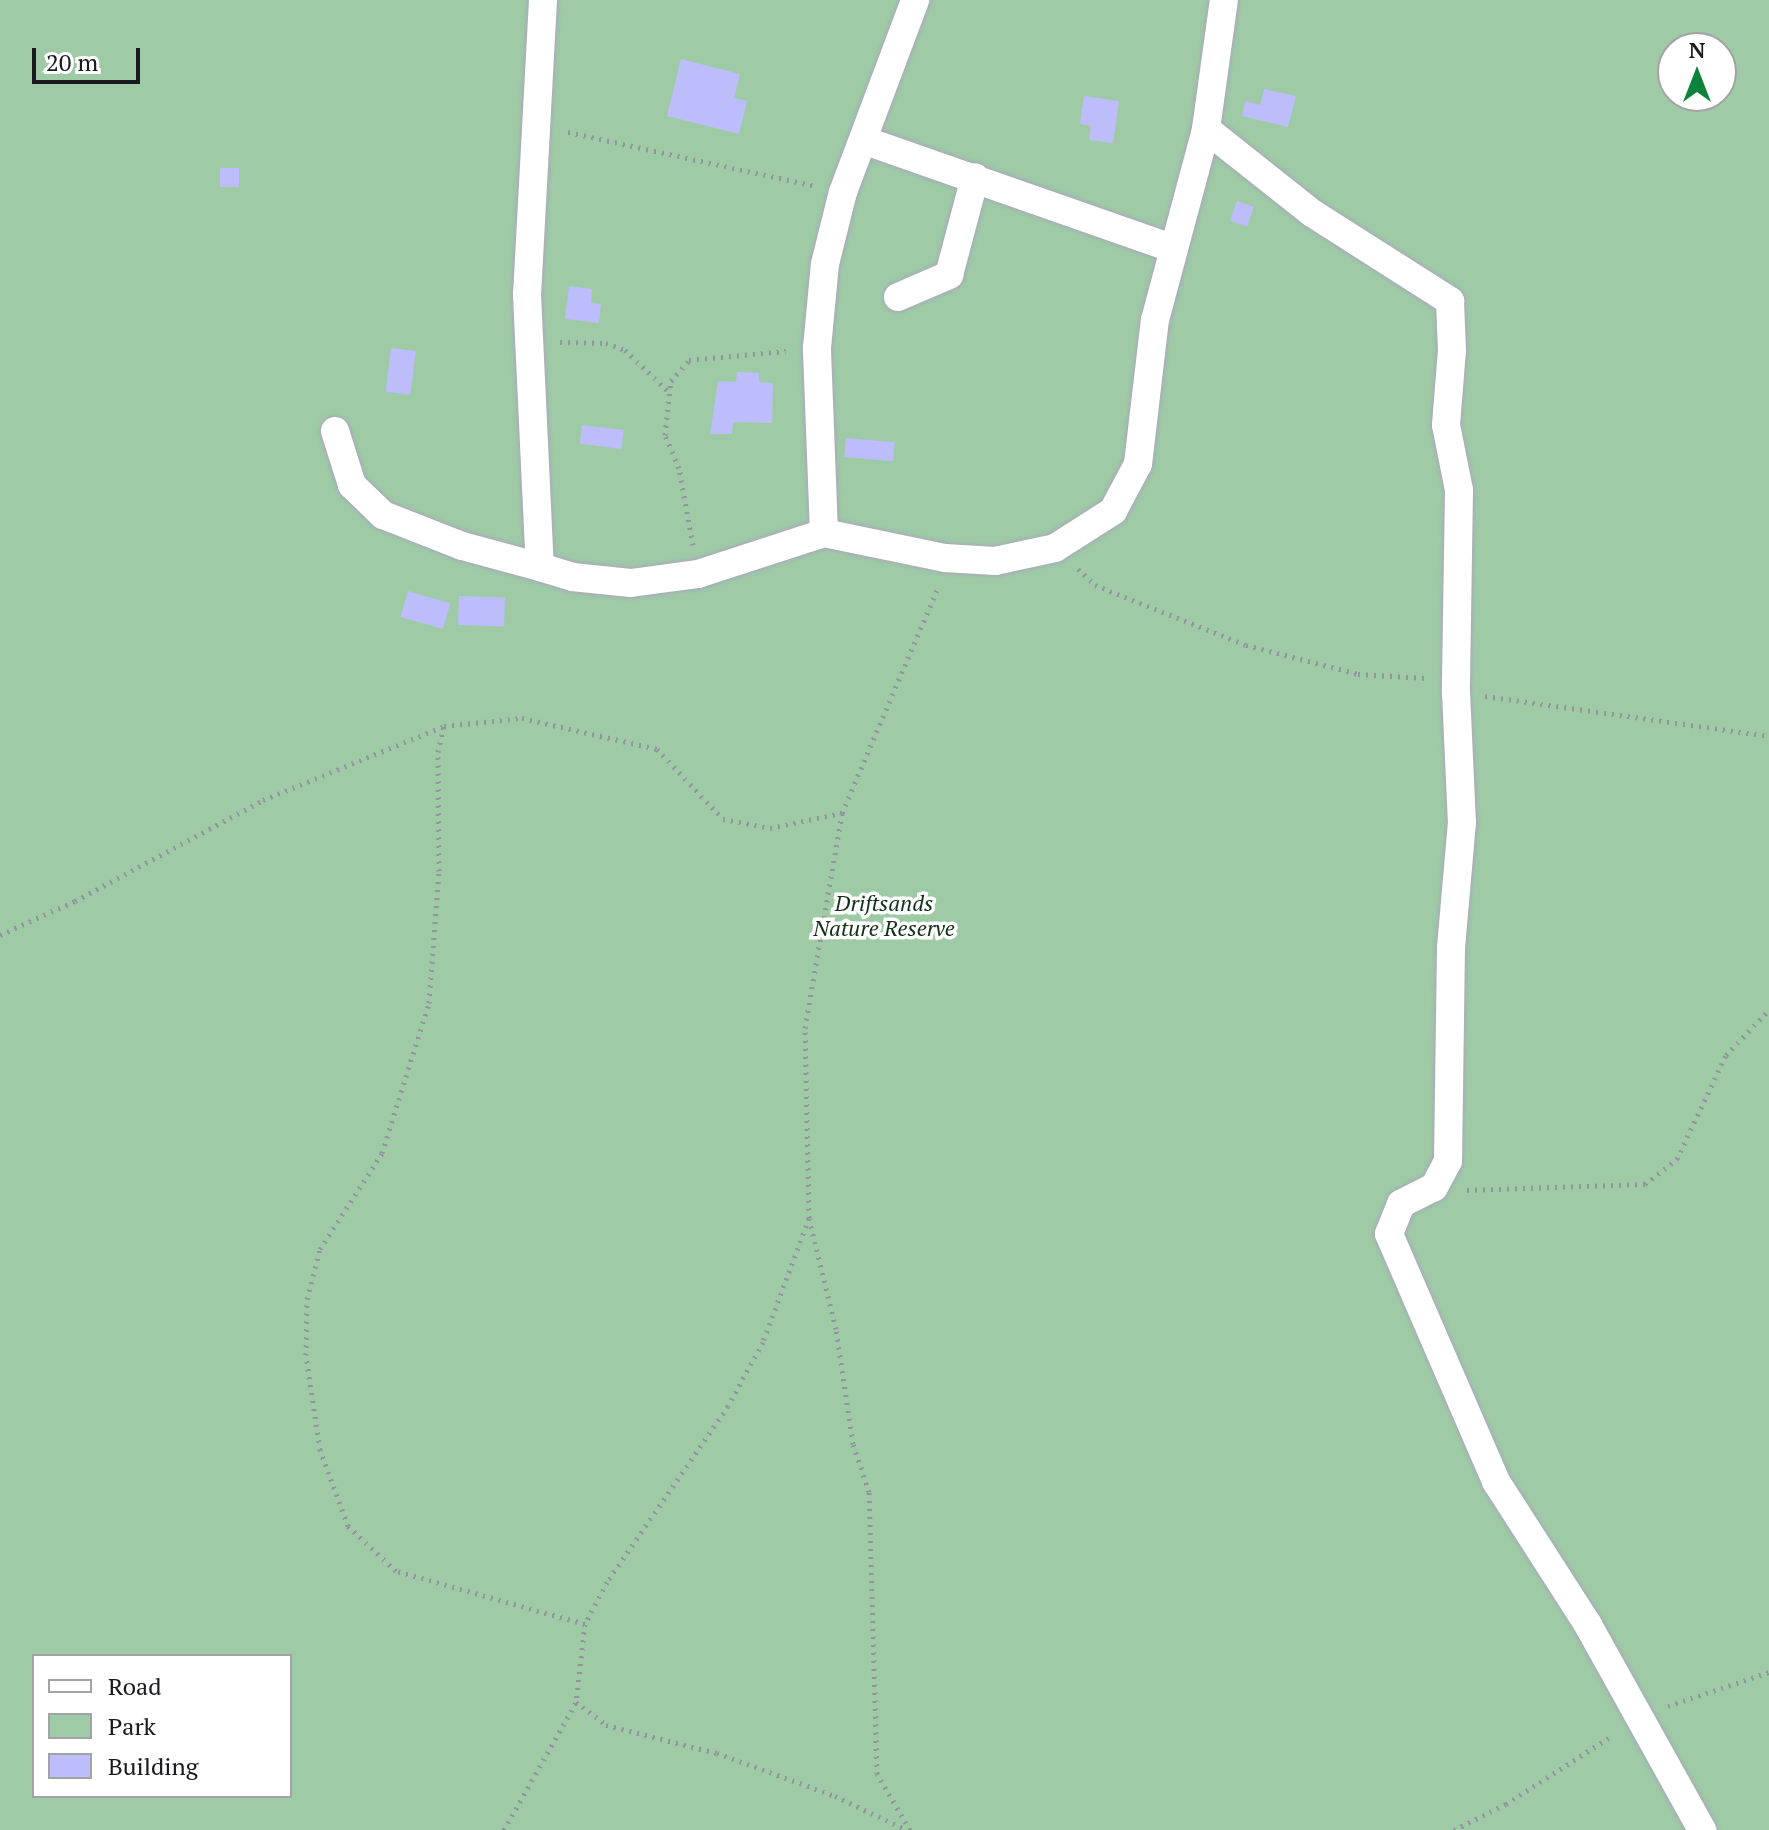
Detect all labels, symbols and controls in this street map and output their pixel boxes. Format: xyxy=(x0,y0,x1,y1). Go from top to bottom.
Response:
scale bar xyxy=(36,32,144,82)
north arrow xyxy=(1657,32,1737,112)
text: N xyxy=(1689,35,1705,64)
text: 20 m xyxy=(46,46,98,78)
park label: Driftsands Nature Reserve xyxy=(813,889,955,940)
legend xyxy=(32,1654,292,1798)
text: Road xyxy=(108,1670,162,1702)
text: Park xyxy=(108,1710,156,1742)
text: Building xyxy=(108,1750,198,1782)

